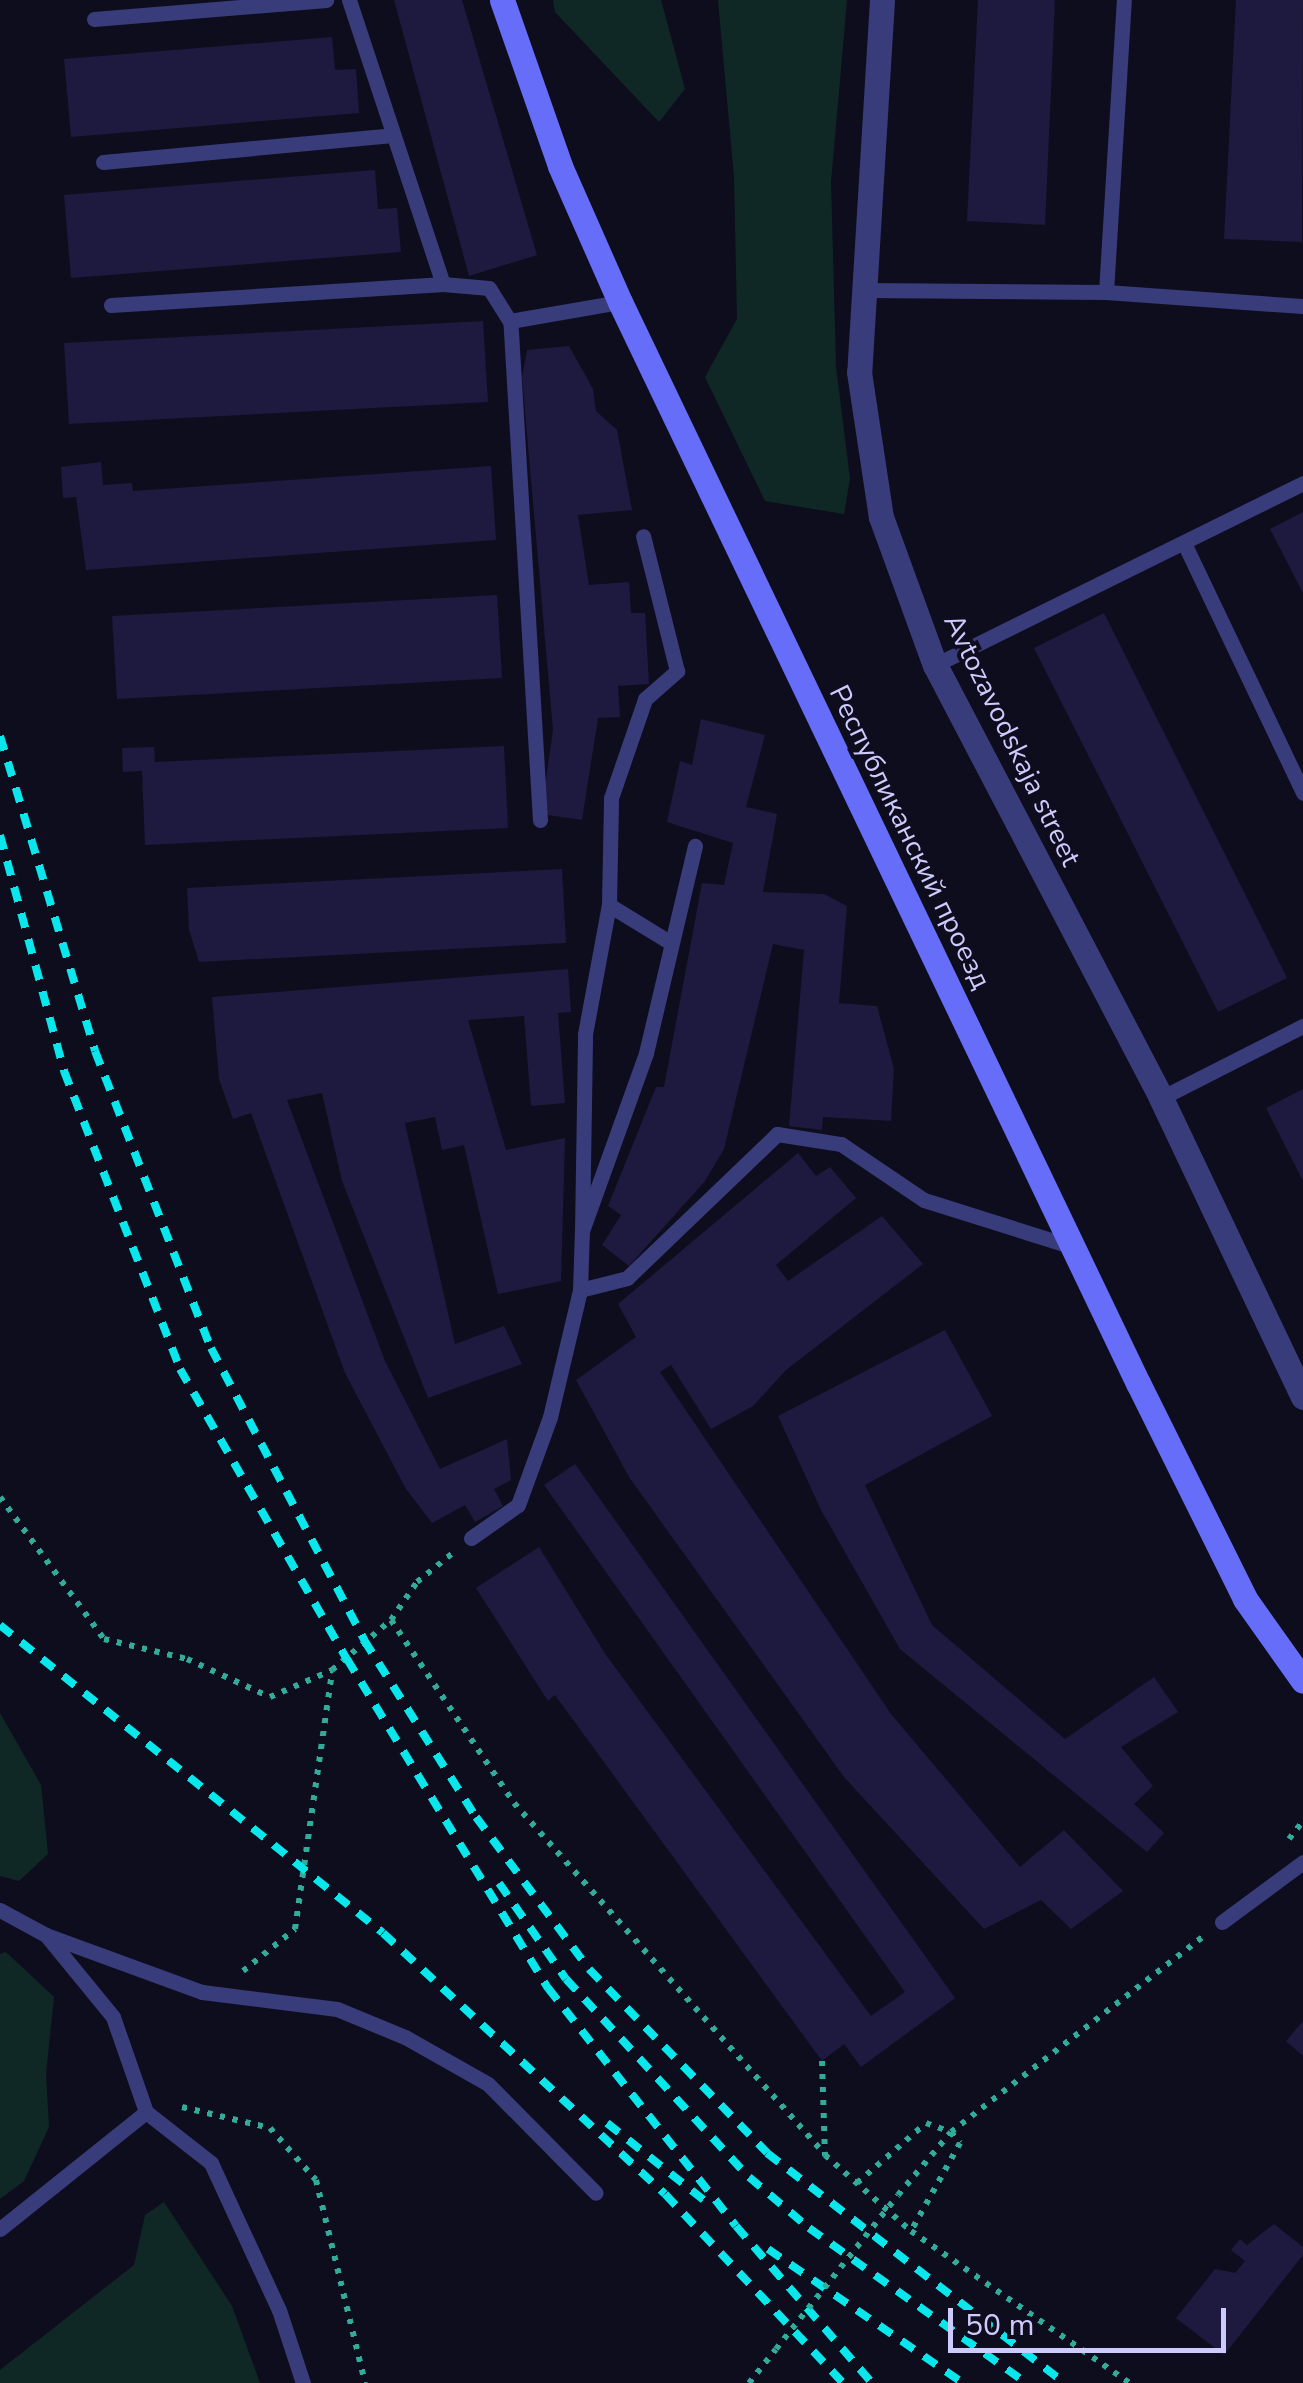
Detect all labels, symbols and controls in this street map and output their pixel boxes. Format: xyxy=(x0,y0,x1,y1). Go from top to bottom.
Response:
street label: Avtozavodskaja street xyxy=(936,608,1088,872)
street label: Республиканский проезд xyxy=(822,680,998,994)
scale bar xyxy=(953,2288,1230,2350)
text: 50 m xyxy=(965,2305,1034,2346)

